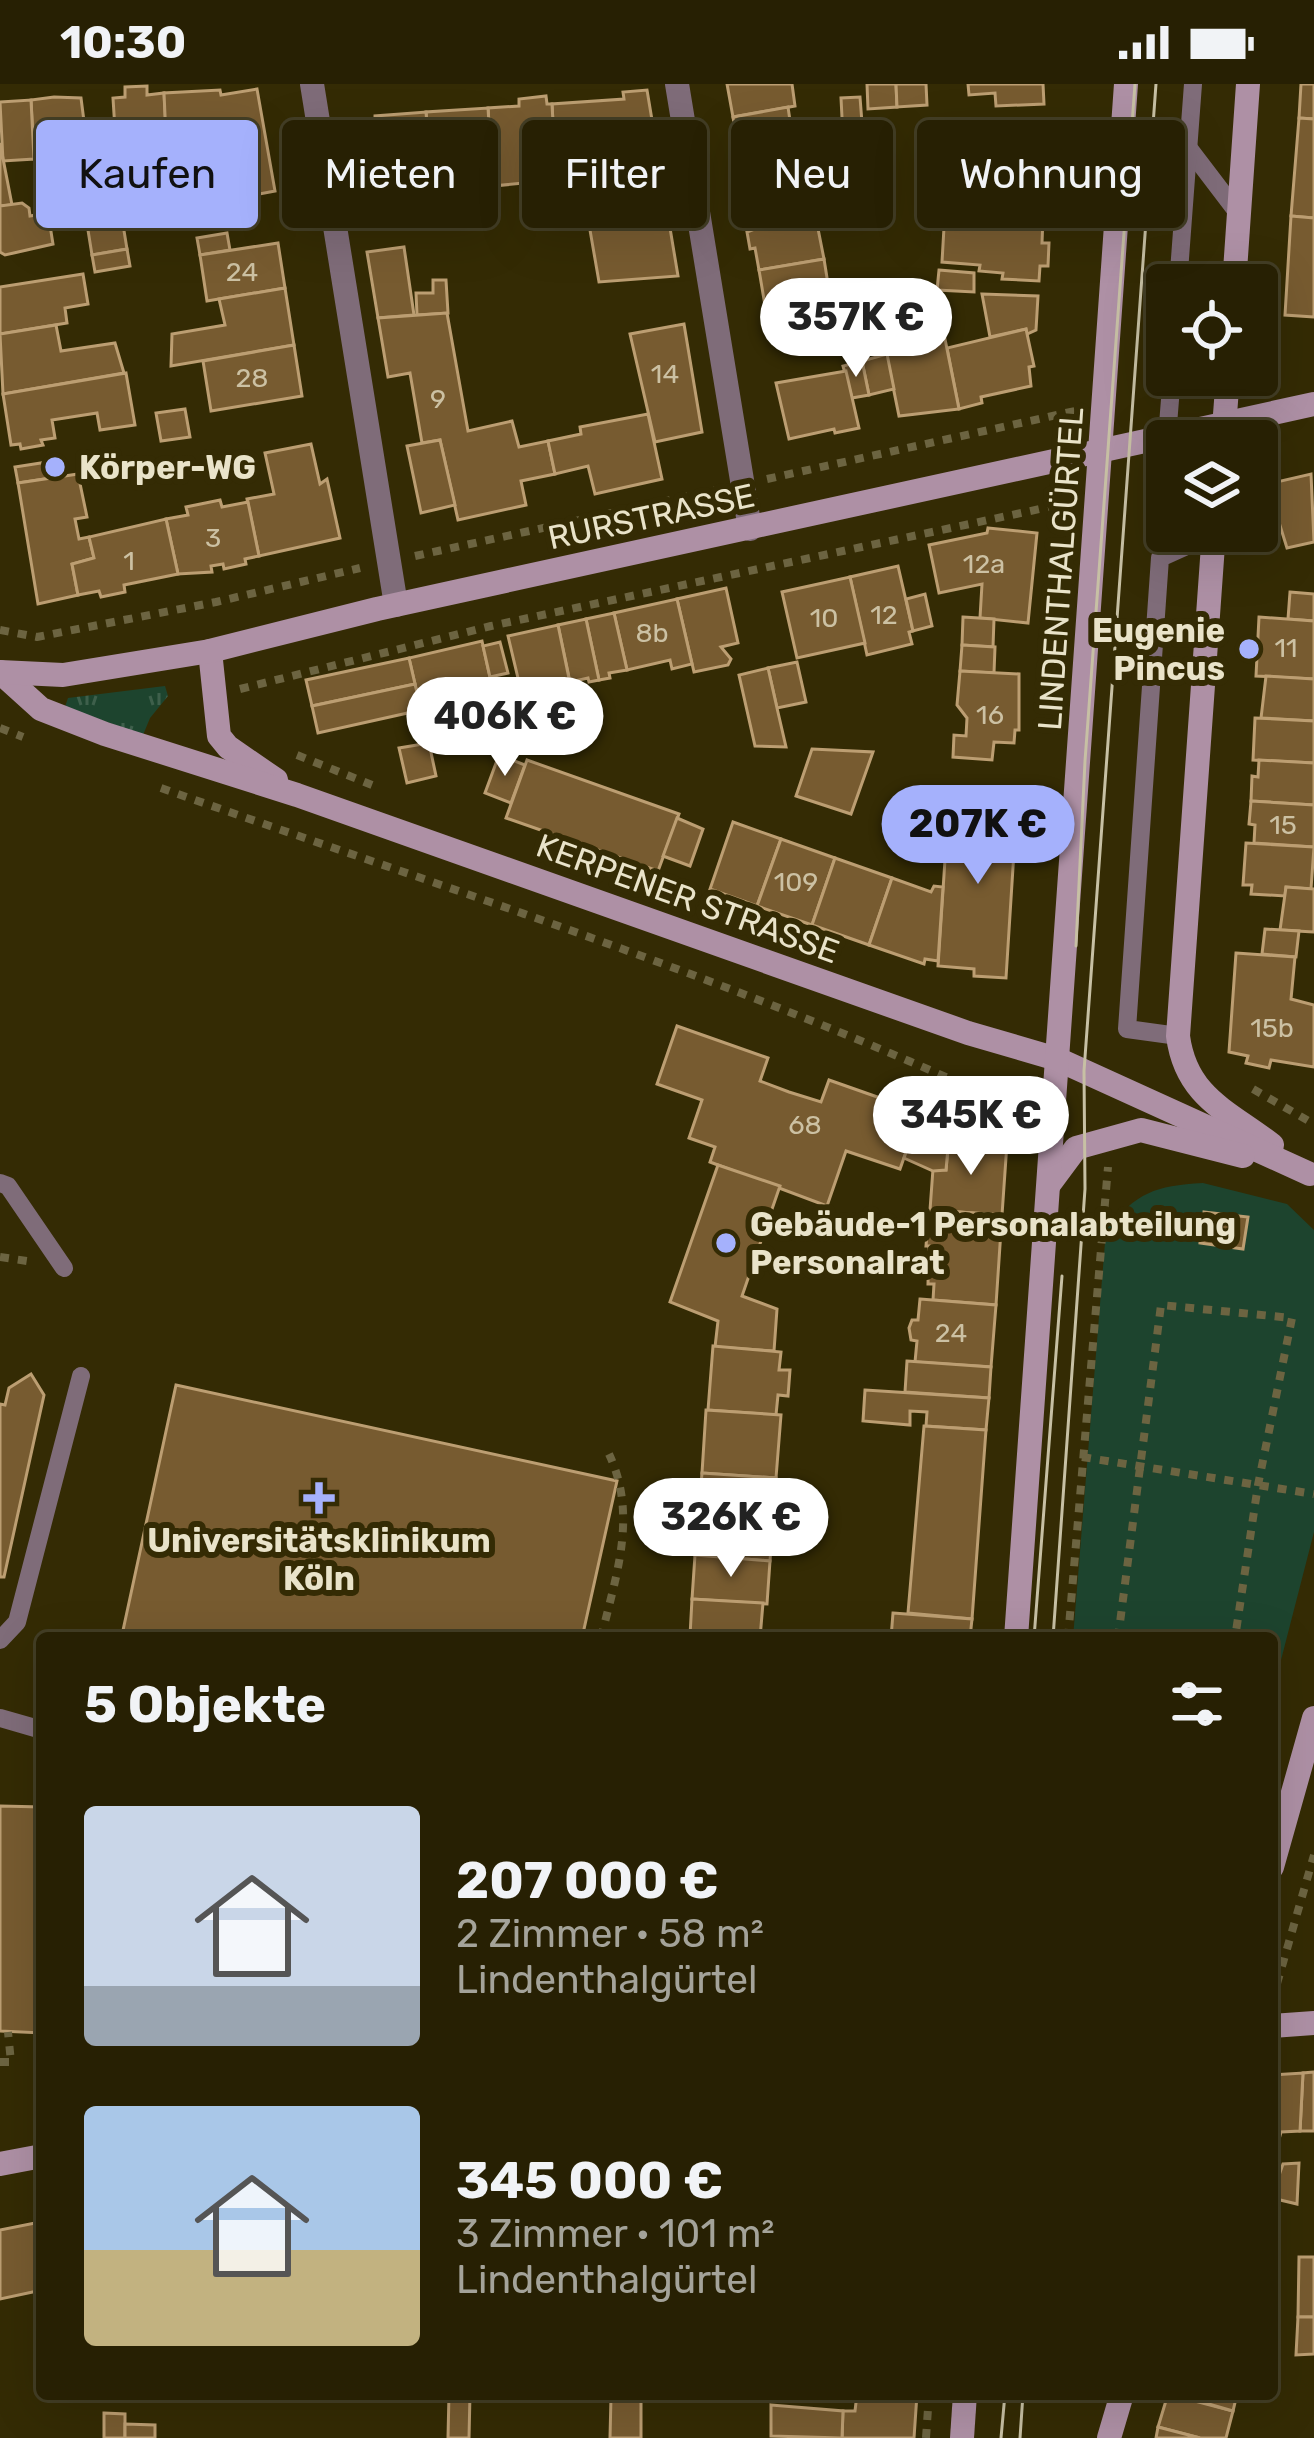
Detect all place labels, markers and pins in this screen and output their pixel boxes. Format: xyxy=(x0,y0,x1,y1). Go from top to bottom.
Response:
pin: 357K € xyxy=(758,278,954,380)
place label: Körper-WG xyxy=(79,448,256,487)
marker: Körper-WG xyxy=(42,454,68,480)
place label: Eugenie Pincus xyxy=(1092,611,1225,688)
marker: Eugenie Pincus xyxy=(1236,636,1262,662)
pin: 406K € xyxy=(407,677,603,779)
pin: 207K € xyxy=(880,785,1076,887)
pin: 345K € xyxy=(873,1076,1069,1178)
place label: Gebäude-1 Personalabteilung Personalrat xyxy=(750,1205,1236,1282)
marker: Gebäude-1 Personalabteilung Personalrat xyxy=(713,1230,739,1256)
pin: 326K € xyxy=(633,1478,829,1580)
marker: Universitätsklinikum Köln xyxy=(303,1482,335,1514)
place label: Universitätsklinikum Köln xyxy=(147,1521,491,1598)

